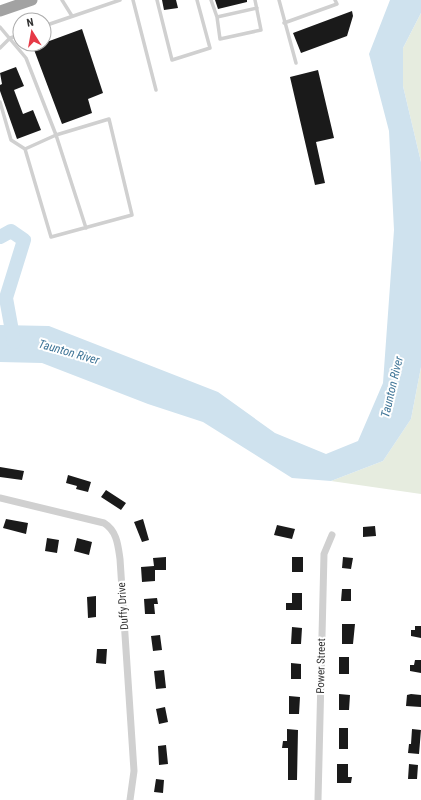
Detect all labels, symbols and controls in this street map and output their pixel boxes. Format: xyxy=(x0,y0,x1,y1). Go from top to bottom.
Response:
north arrow xyxy=(12,12,52,52)
text: N xyxy=(26,16,35,30)
water label: Taunton River xyxy=(37,337,101,367)
water label: Taunton River xyxy=(378,355,406,419)
street label: Duffy Drive xyxy=(115,582,131,630)
street label: Power Street xyxy=(314,638,328,694)

